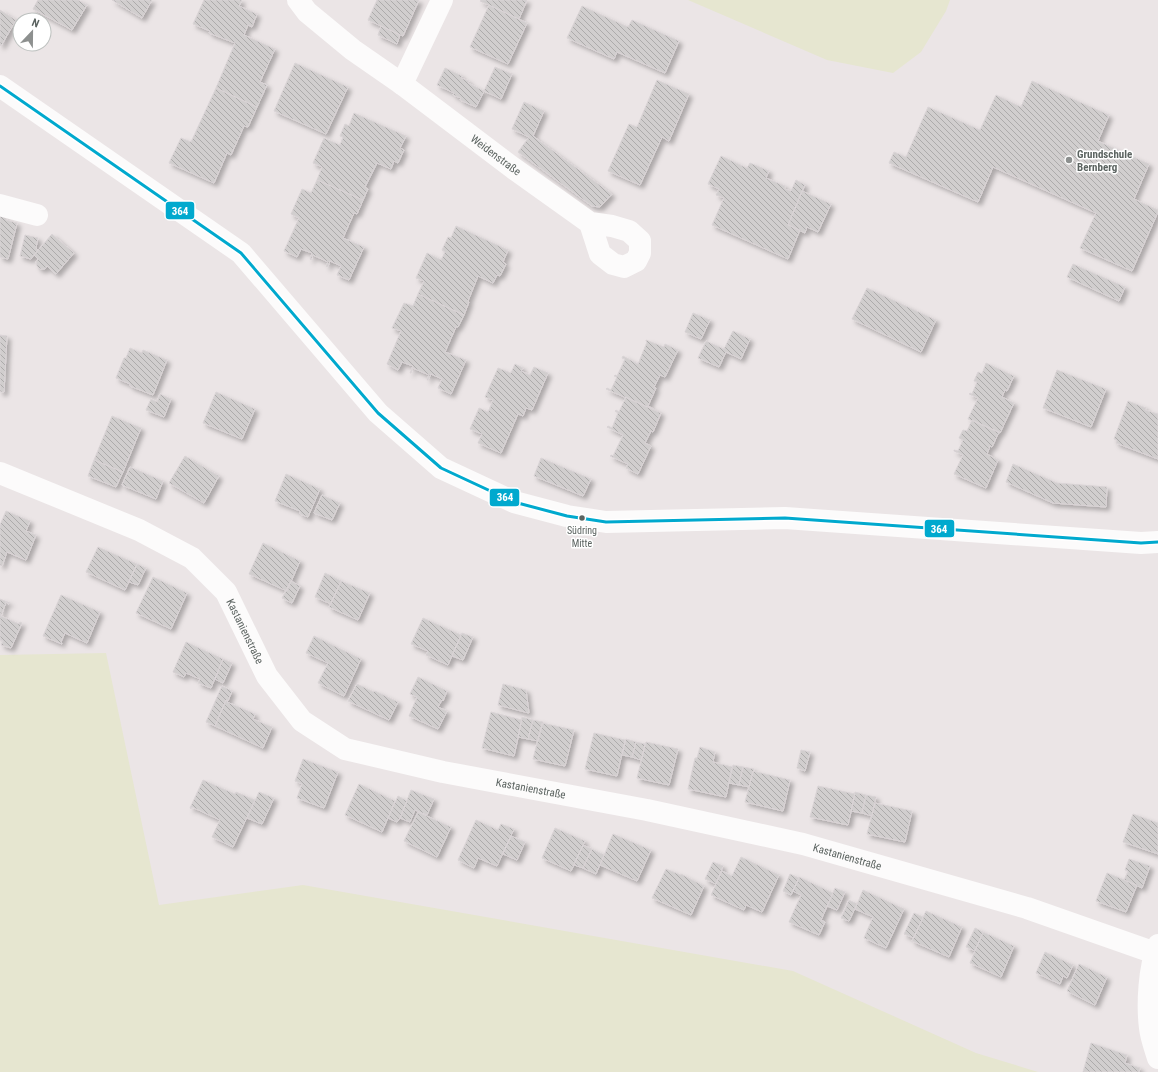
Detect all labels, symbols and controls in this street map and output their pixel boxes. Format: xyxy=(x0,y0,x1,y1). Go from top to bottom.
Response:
north arrow xyxy=(12,12,52,52)
text: N xyxy=(30,16,41,31)
street label: Weidenstraße xyxy=(468,132,523,178)
place label: Grundschule Bernberg xyxy=(1077,148,1132,174)
marker: Grundschule Bernberg xyxy=(1064,155,1074,165)
line badge: 364 xyxy=(165,201,195,220)
text: 364 xyxy=(172,205,189,218)
line badge: 364 xyxy=(489,488,520,507)
text: 364 xyxy=(497,491,514,504)
marker: Südring Mitte xyxy=(577,513,587,523)
line badge: 364 xyxy=(924,519,955,538)
text: 364 xyxy=(931,523,948,536)
place label: Südring Mitte xyxy=(567,525,597,549)
street label: Kastanienstraße xyxy=(224,597,267,666)
street label: Kastanienstraße xyxy=(495,775,567,801)
street label: Kastanienstraße xyxy=(812,841,883,873)

